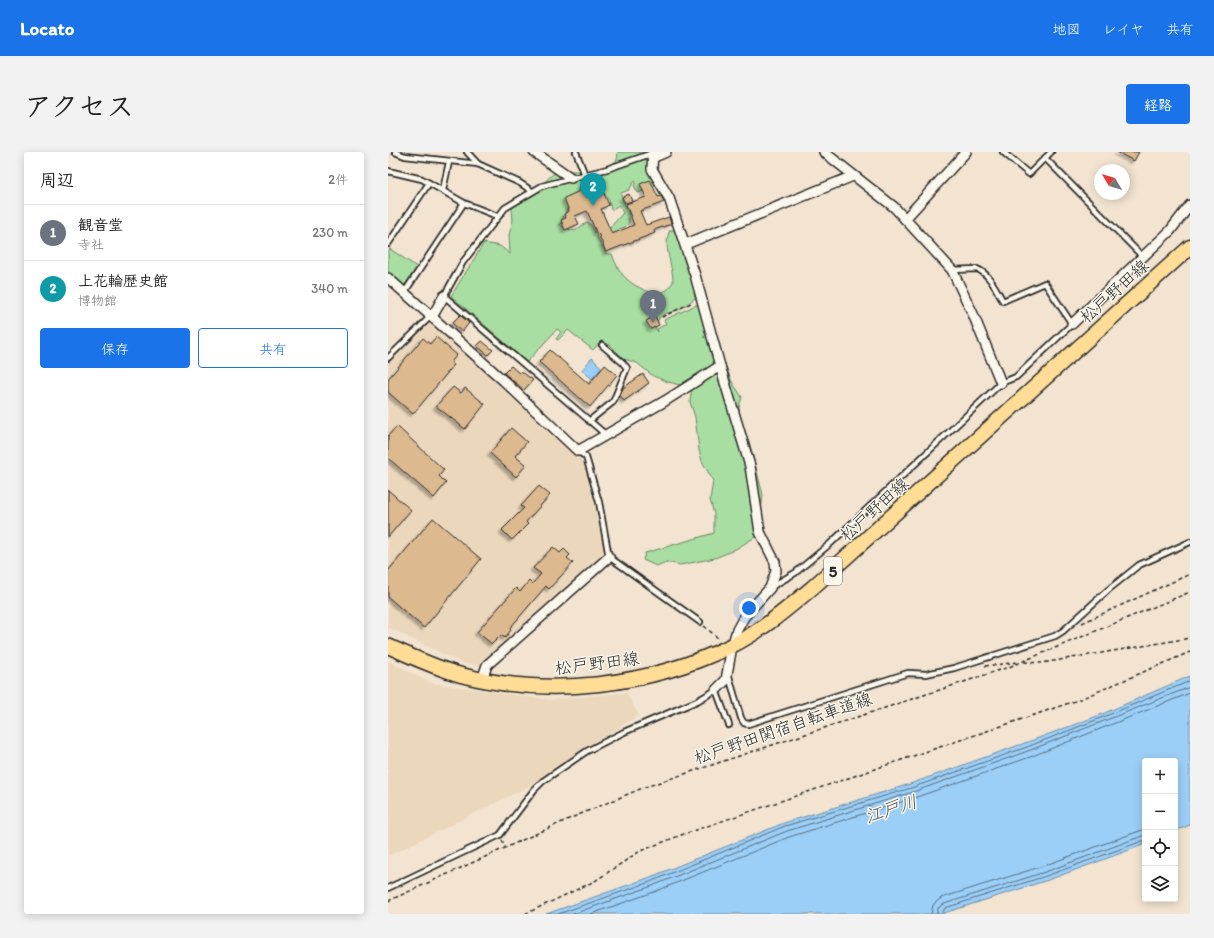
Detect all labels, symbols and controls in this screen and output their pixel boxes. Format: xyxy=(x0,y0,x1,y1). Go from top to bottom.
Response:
text: Locato xyxy=(20,17,74,40)
text: 地図 xyxy=(1053,21,1081,38)
text: レイヤ xyxy=(1103,21,1144,38)
text: 共有 xyxy=(1166,21,1194,38)
button: 経路 xyxy=(1126,84,1190,124)
text: アクセス xyxy=(24,89,134,123)
north arrow xyxy=(1094,164,1130,200)
text: 周辺 xyxy=(40,170,74,190)
text: 2件 xyxy=(328,172,348,187)
pin: 2 xyxy=(580,173,606,206)
text: 観音堂 xyxy=(78,216,123,234)
text: 1 xyxy=(50,225,56,240)
text: 230 m xyxy=(312,225,348,240)
text: 寺社 xyxy=(78,237,104,252)
street label: 松戸野田線 xyxy=(1076,255,1152,327)
text: 上花輪歴史館 xyxy=(78,272,168,290)
text: 2 xyxy=(50,281,56,296)
text: 340 m xyxy=(311,281,348,296)
pin: 1 xyxy=(640,290,666,323)
text: 博物館 xyxy=(78,293,117,308)
button: 保存 xyxy=(40,328,190,368)
button: 共有 xyxy=(198,328,348,368)
street label: 松戸野田線 xyxy=(836,473,912,545)
road number: 5 xyxy=(824,557,842,585)
your location xyxy=(739,598,759,618)
street label: 松戸野田線 xyxy=(554,648,640,678)
street label: 松戸野田関宿自転車道線 xyxy=(691,688,875,768)
map controls xyxy=(1142,758,1178,902)
button: + xyxy=(1142,758,1178,794)
water label: 江戸川 xyxy=(862,790,920,828)
button: − xyxy=(1142,794,1178,830)
button: locate xyxy=(1142,830,1178,866)
button: layers xyxy=(1142,866,1178,902)

